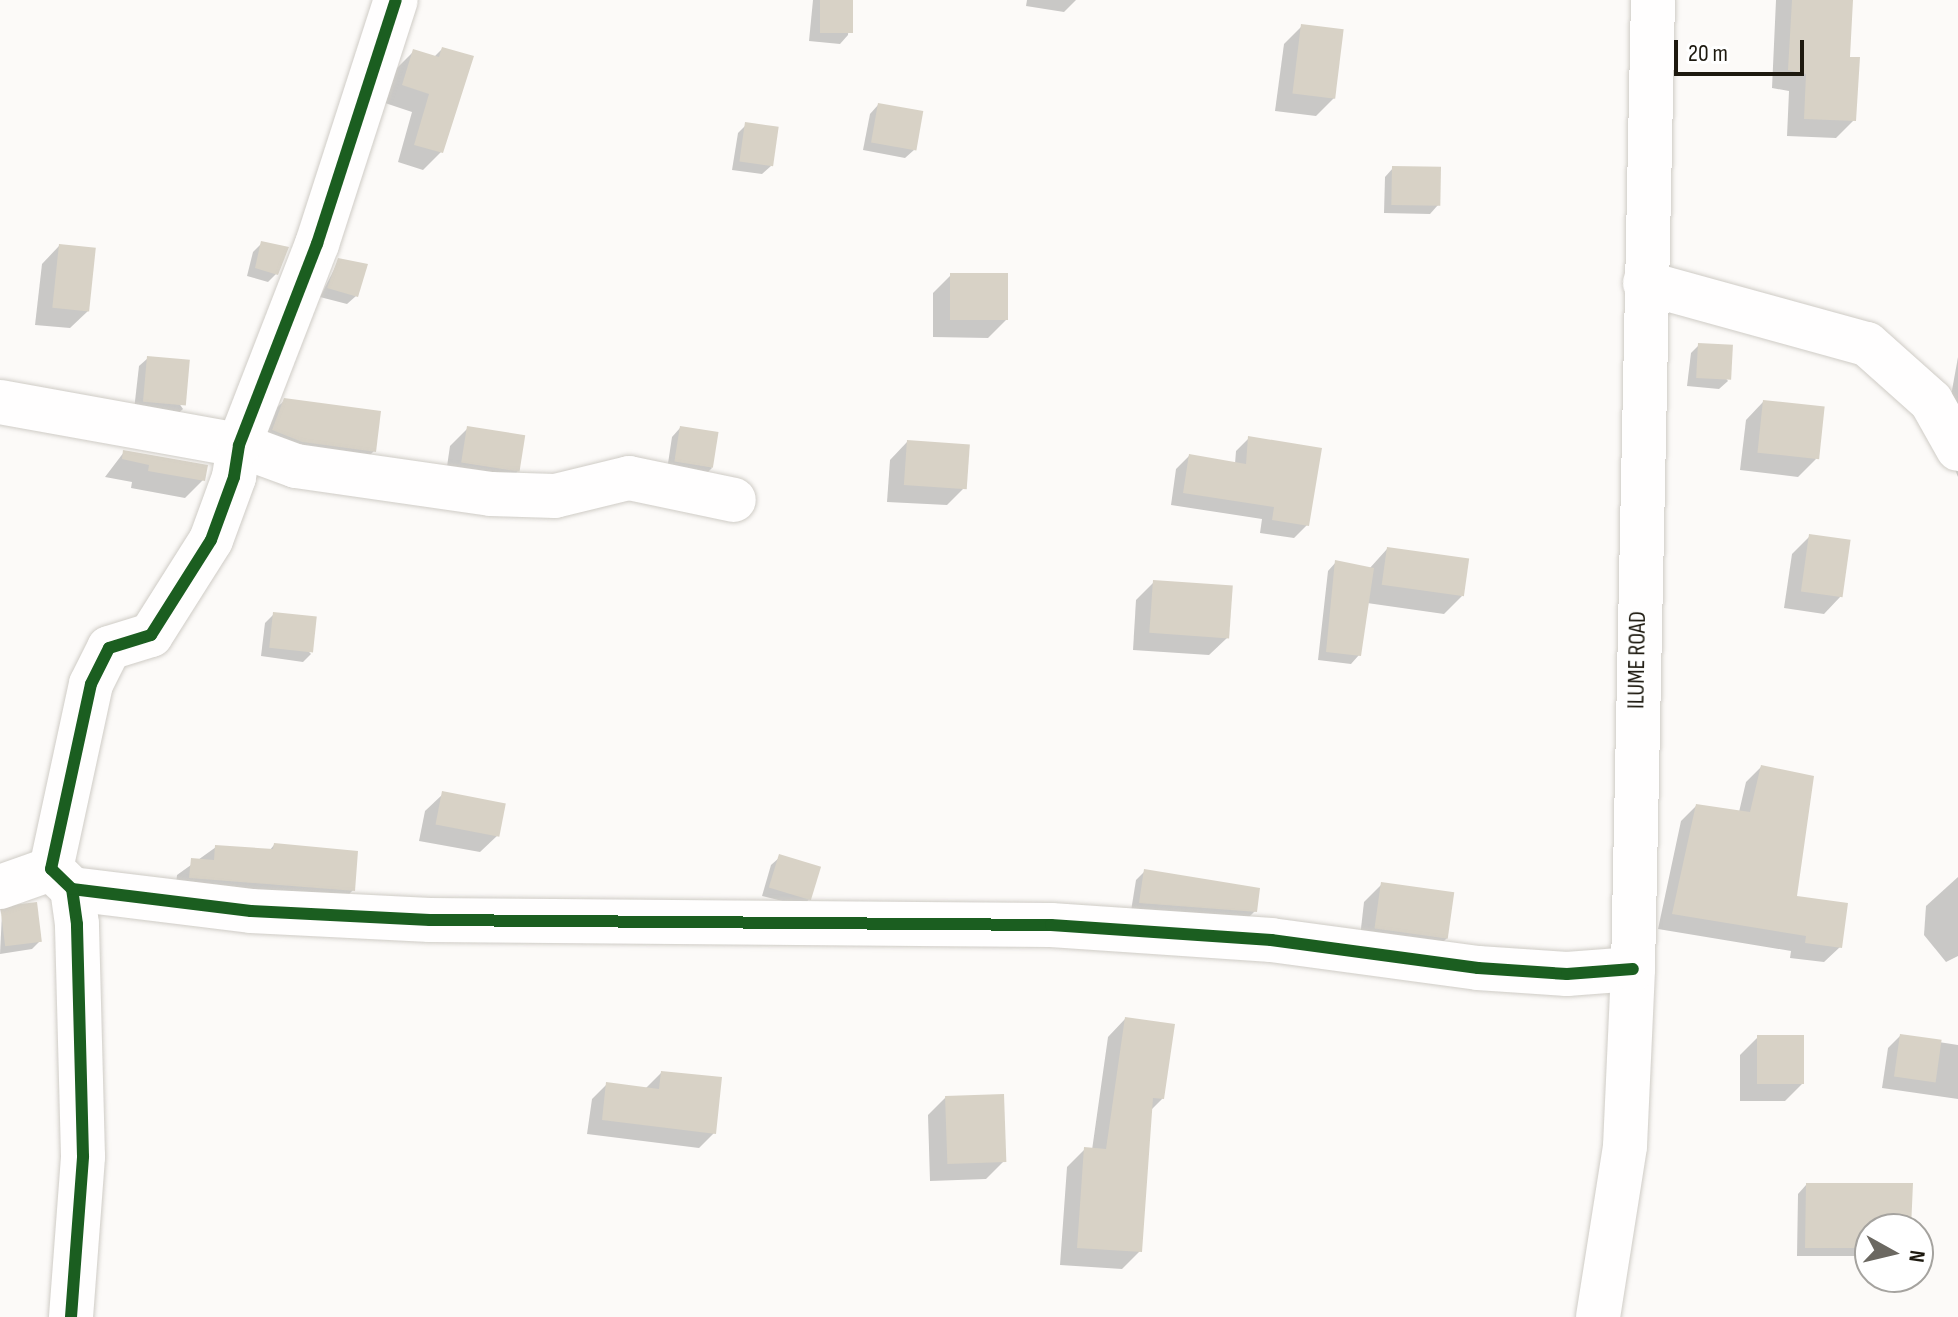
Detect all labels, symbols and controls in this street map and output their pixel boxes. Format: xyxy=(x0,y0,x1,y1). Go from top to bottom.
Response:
scale bar xyxy=(1678,24,1808,74)
text: 20 m xyxy=(1688,39,1728,68)
street label: ILUME ROAD xyxy=(1622,611,1652,709)
north arrow xyxy=(1854,1213,1934,1293)
text: N xyxy=(1902,1248,1930,1264)

